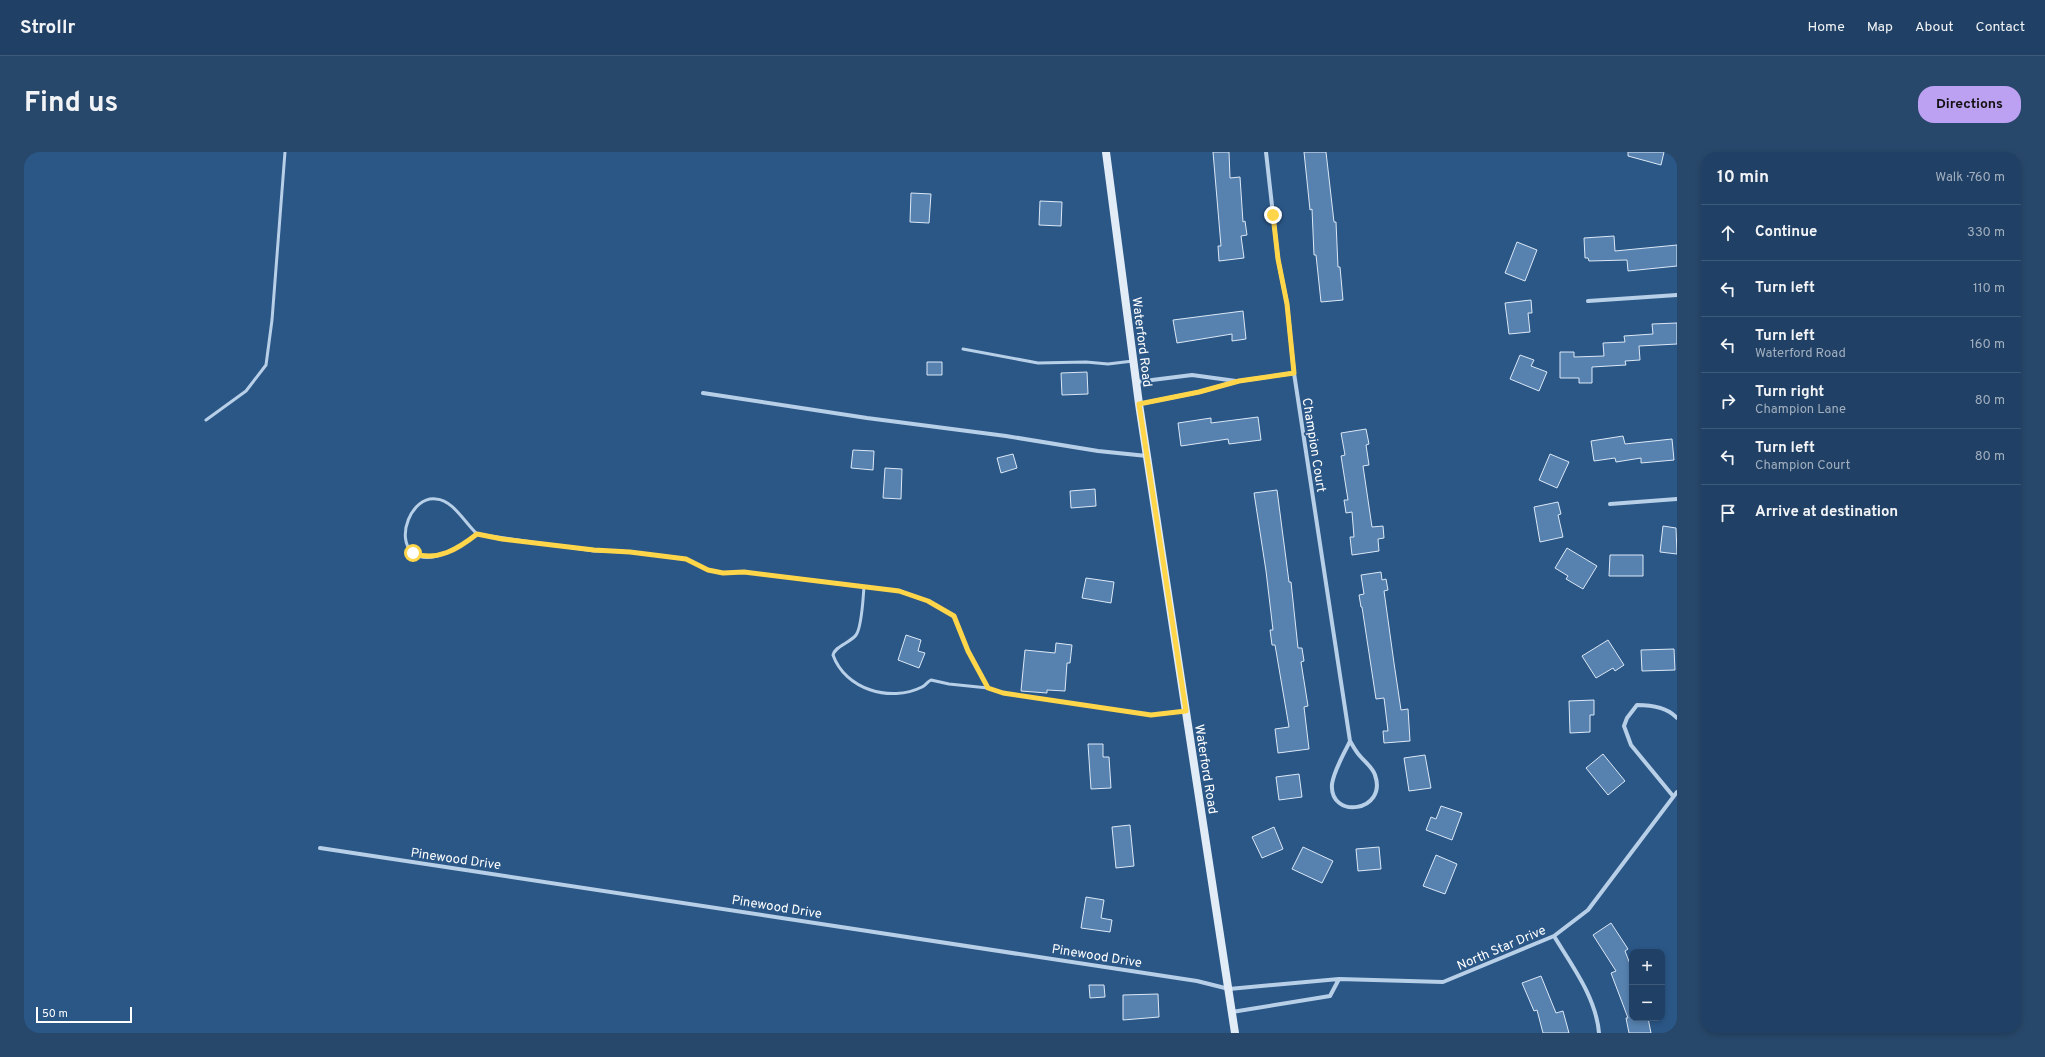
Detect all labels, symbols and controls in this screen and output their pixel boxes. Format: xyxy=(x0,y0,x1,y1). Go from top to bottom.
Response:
text: Strollr xyxy=(20,16,75,40)
text: Home xyxy=(1808,19,1845,36)
text: Map xyxy=(1867,19,1893,36)
text: About xyxy=(1915,19,1954,36)
text: Contact xyxy=(1976,19,2025,36)
text: Find us xyxy=(24,86,118,122)
button: Directions xyxy=(1918,86,2021,123)
text: 10 min xyxy=(1717,167,1769,189)
text: Walk · 760 m xyxy=(1935,170,2005,186)
route end xyxy=(1264,206,1282,224)
icon: ahead xyxy=(1717,222,1739,244)
text: Continue xyxy=(1755,223,1817,242)
text: 330 m xyxy=(1967,225,2005,241)
icon: left xyxy=(1717,278,1739,300)
text: Turn left xyxy=(1755,279,1815,298)
text: 110 m xyxy=(1973,281,2005,297)
street label: Waterford Road xyxy=(1128,296,1154,388)
text: Turn left xyxy=(1755,327,1815,346)
icon: left xyxy=(1717,334,1739,356)
text: 160 m xyxy=(1970,337,2005,353)
text: Waterford Road xyxy=(1755,346,1846,362)
text: Turn right xyxy=(1755,383,1824,402)
icon: right xyxy=(1717,390,1739,412)
text: 80 m xyxy=(1975,393,2005,409)
street label: Champion Court xyxy=(1298,397,1328,494)
text: Champion Lane xyxy=(1755,402,1846,418)
text: Turn left xyxy=(1755,439,1815,458)
icon: left xyxy=(1717,446,1739,468)
text: 80 m xyxy=(1975,449,2005,465)
text: Champion Court xyxy=(1755,458,1851,474)
icon: arrive xyxy=(1717,502,1739,524)
text: Arrive at destination xyxy=(1755,503,1898,522)
route start xyxy=(404,544,422,562)
street label: Waterford Road xyxy=(1190,723,1220,815)
street label: Pinewood Drive xyxy=(409,846,502,874)
street label: Pinewood Drive xyxy=(730,893,823,923)
street label: North Star Drive xyxy=(1455,923,1549,975)
street label: Pinewood Drive xyxy=(1050,942,1143,972)
map controls xyxy=(1629,949,1665,1021)
button: + xyxy=(1629,949,1665,985)
button: − xyxy=(1629,985,1665,1021)
scale bar xyxy=(36,1005,132,1024)
text: 50 m xyxy=(42,1007,68,1021)

